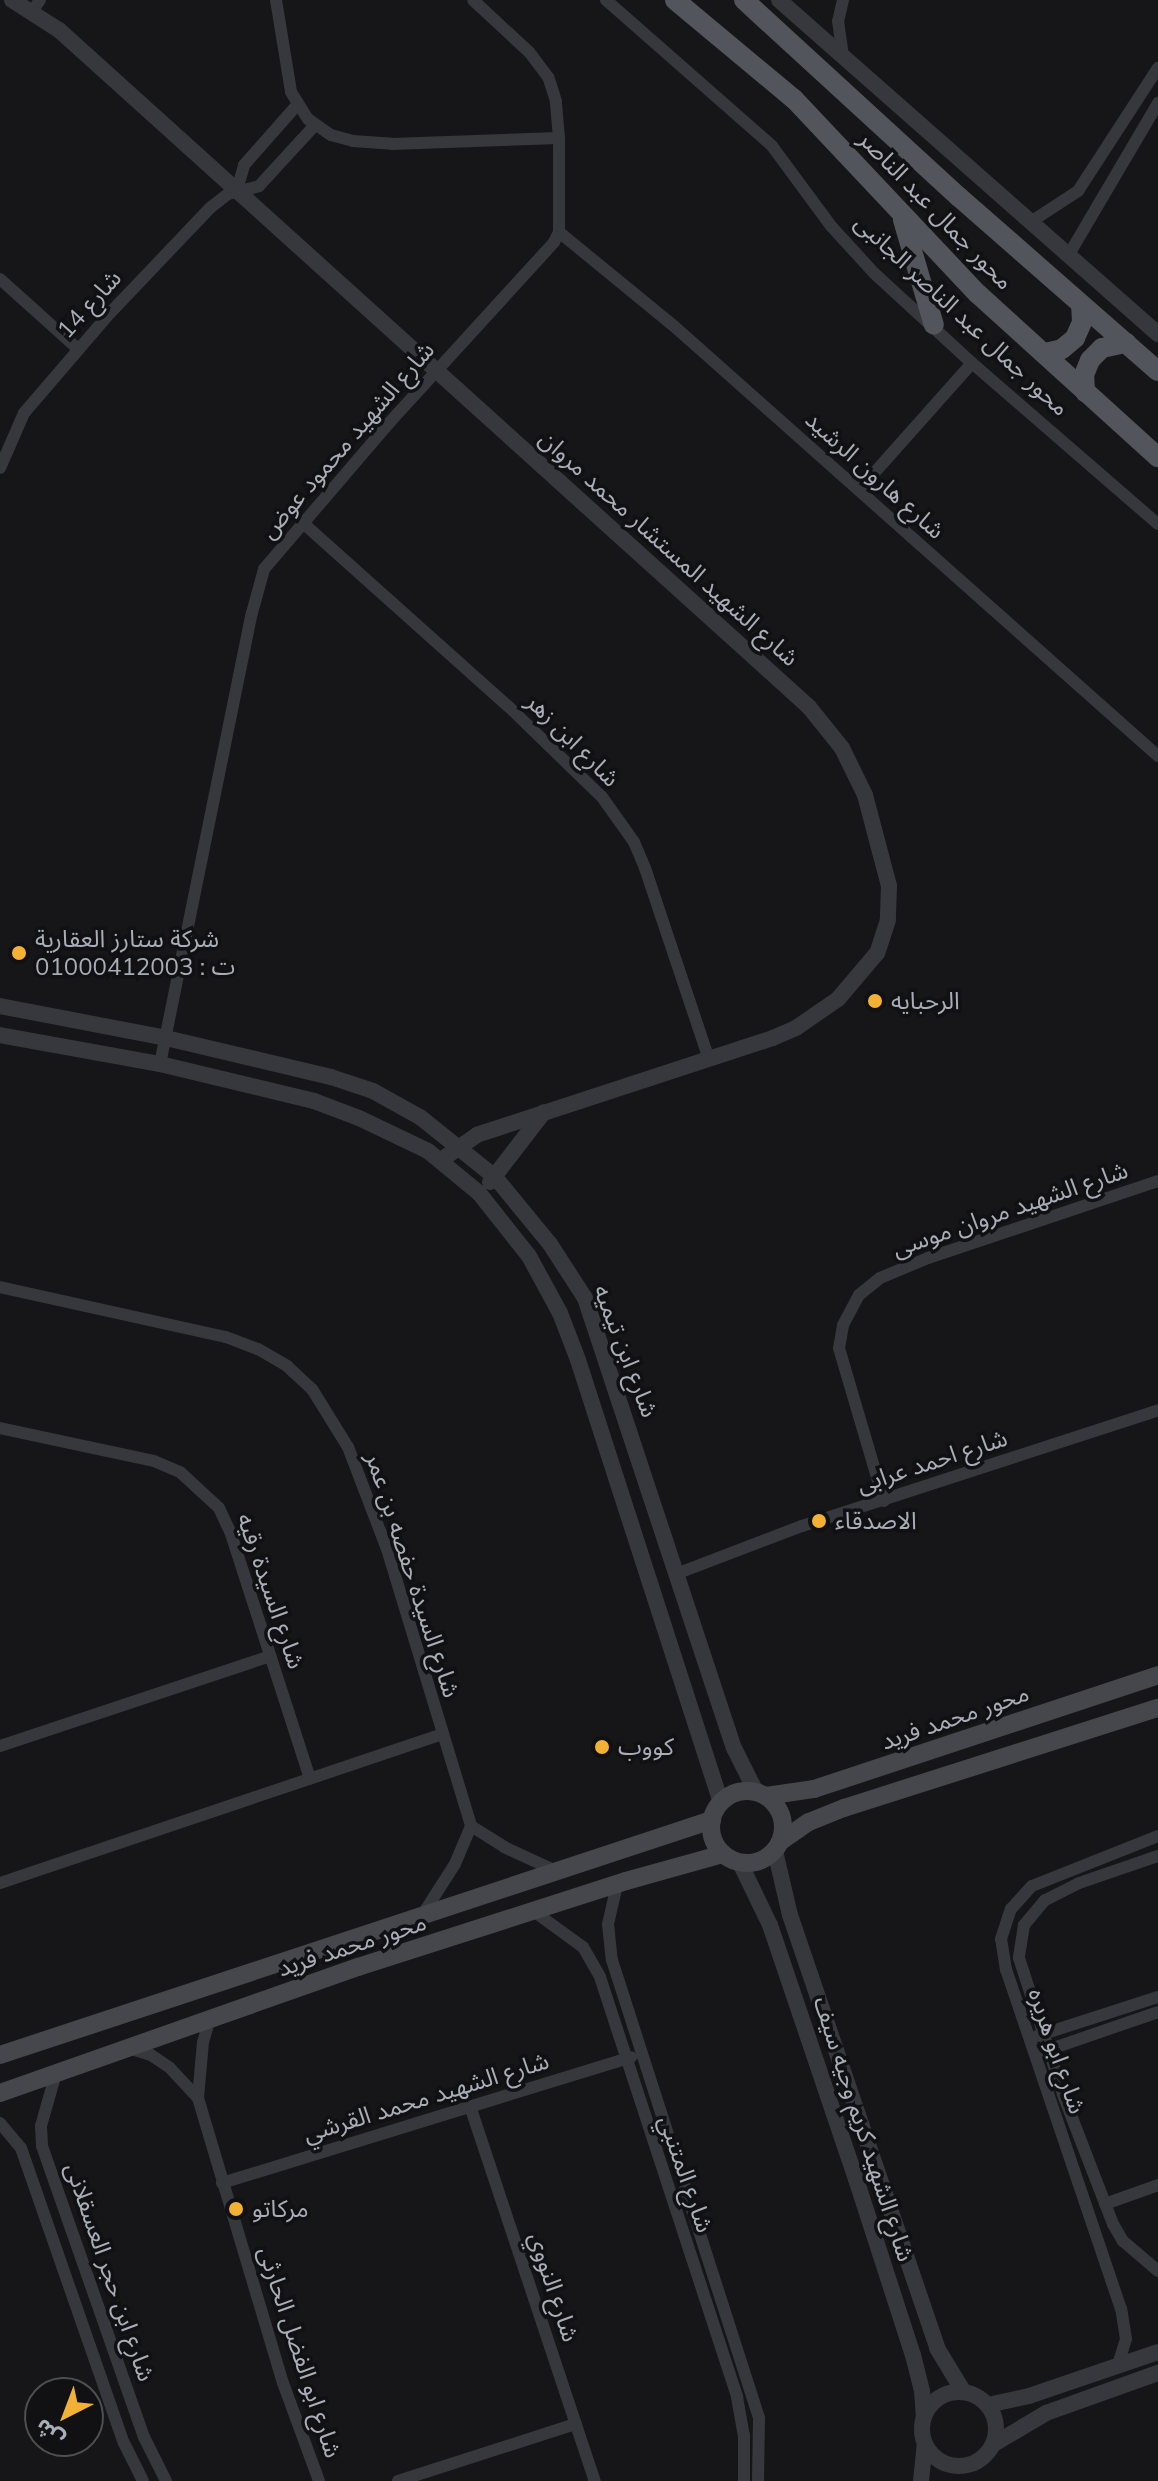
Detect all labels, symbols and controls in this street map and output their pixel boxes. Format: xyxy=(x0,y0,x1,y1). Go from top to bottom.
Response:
street label: محور جمال عبد الناصر xyxy=(853,125,1019,295)
street label: محور جمال عبد الناصر الجانبى xyxy=(849,208,1075,422)
street label: شارع 14 xyxy=(51,264,127,344)
street label: شارع الشهيد محمود عوض xyxy=(254,336,440,544)
street label: شارع هارون الرشيد xyxy=(799,405,951,545)
street label: شارع الشهيد المستشار محمد مروان xyxy=(533,424,805,672)
street label: شارع ابن زهر xyxy=(520,687,626,793)
place label: شركة ستارز العقارية ت : 01000412003 xyxy=(35,925,235,981)
marker: شركة ستارز العقارية ت : 01000412003 xyxy=(10,944,28,962)
place label: الرحبايه xyxy=(891,987,960,1015)
marker: الرحبايه xyxy=(866,992,884,1010)
street label: شارع الشهيد مروان موسى xyxy=(888,1155,1132,1263)
street label: شارع ابن تيميه xyxy=(588,1281,664,1421)
street label: شارع احمد عرابى xyxy=(853,1423,1011,1499)
street label: شارع السيدة حفصه بن عمر xyxy=(360,1449,466,1701)
place label: الاصدقاء xyxy=(835,1507,917,1535)
street label: شارع السيدة رقيه xyxy=(231,1509,311,1673)
marker: الاصدقاء xyxy=(810,1512,828,1530)
street label: محور محمد فريد xyxy=(877,1678,1033,1756)
place label: كووب xyxy=(618,1733,674,1761)
marker: كووب xyxy=(593,1738,611,1756)
street label: محور محمد فريد xyxy=(274,1907,430,1983)
street label: شارع ابو هريره xyxy=(1022,1984,1092,2118)
street label: شارع الشهيد كريم وجيه سيف xyxy=(808,1993,920,2265)
street label: شارع الشهيد محمد القرشي xyxy=(300,2046,552,2148)
street label: شارع المتنبي xyxy=(653,2112,719,2236)
street label: شارع ابن حجر العسقلانى xyxy=(59,2159,161,2385)
place label: مركاتو xyxy=(252,2195,309,2223)
marker: مركاتو xyxy=(227,2200,245,2218)
street label: شارع النووي xyxy=(523,2229,585,2345)
street label: شارع ابو الفضل الحارثى xyxy=(252,2243,348,2461)
north arrow xyxy=(24,2377,104,2457)
text: ش xyxy=(29,2413,70,2454)

